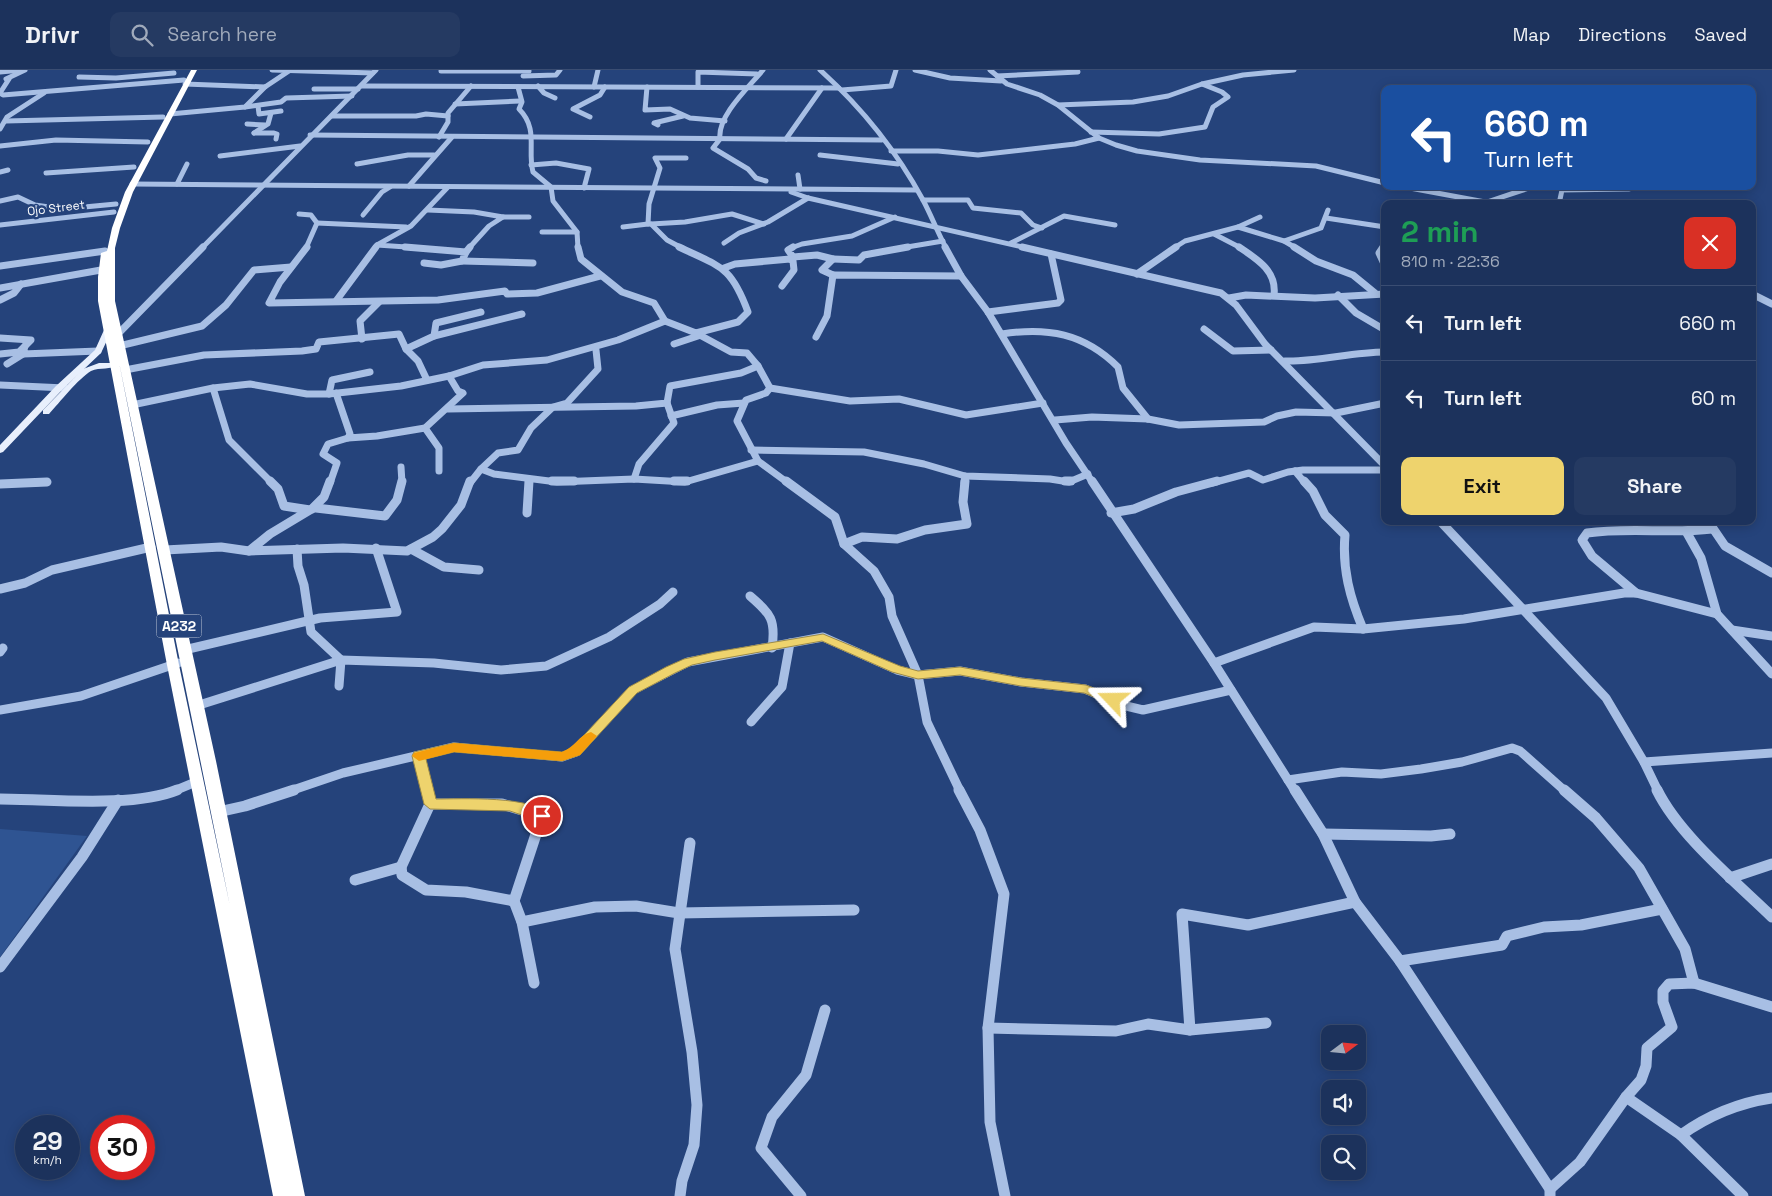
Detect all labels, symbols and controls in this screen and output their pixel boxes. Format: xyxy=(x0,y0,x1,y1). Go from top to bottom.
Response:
search box xyxy=(110,12,460,57)
text: Drivr xyxy=(25,19,80,50)
icon: search xyxy=(128,21,156,49)
text: Search here xyxy=(168,22,277,47)
text: Map xyxy=(1513,23,1550,46)
text: Directions xyxy=(1578,23,1667,46)
text: Saved xyxy=(1695,23,1747,46)
text: 660 m xyxy=(1484,102,1589,146)
icon: left xyxy=(1401,105,1466,170)
text: Turn left xyxy=(1484,145,1574,173)
street label: Ojo Street xyxy=(26,197,86,219)
text: 2 min xyxy=(1401,212,1479,251)
button: close xyxy=(1684,217,1736,269)
text: 810 m · 22:36 xyxy=(1401,251,1500,272)
icon: left xyxy=(1401,309,1429,337)
text: Turn left xyxy=(1444,311,1522,336)
text: 660 m xyxy=(1679,311,1736,336)
icon: left xyxy=(1401,384,1429,412)
text: Turn left xyxy=(1444,386,1522,411)
text: 60 m xyxy=(1691,386,1736,411)
button: Exit xyxy=(1401,457,1564,515)
button: Share xyxy=(1574,457,1736,515)
road number: A232 xyxy=(156,614,202,638)
position arrow xyxy=(1086,673,1138,725)
pin xyxy=(521,795,563,837)
icon: arrive xyxy=(528,802,556,830)
north arrow xyxy=(1321,1025,1366,1070)
map controls xyxy=(1321,1025,1366,1180)
button: sound xyxy=(1321,1080,1366,1125)
speed limit sign: 30 xyxy=(90,1115,155,1180)
text: 29 xyxy=(32,1125,63,1157)
button: search xyxy=(1321,1135,1366,1180)
text: km/h xyxy=(33,1152,62,1168)

